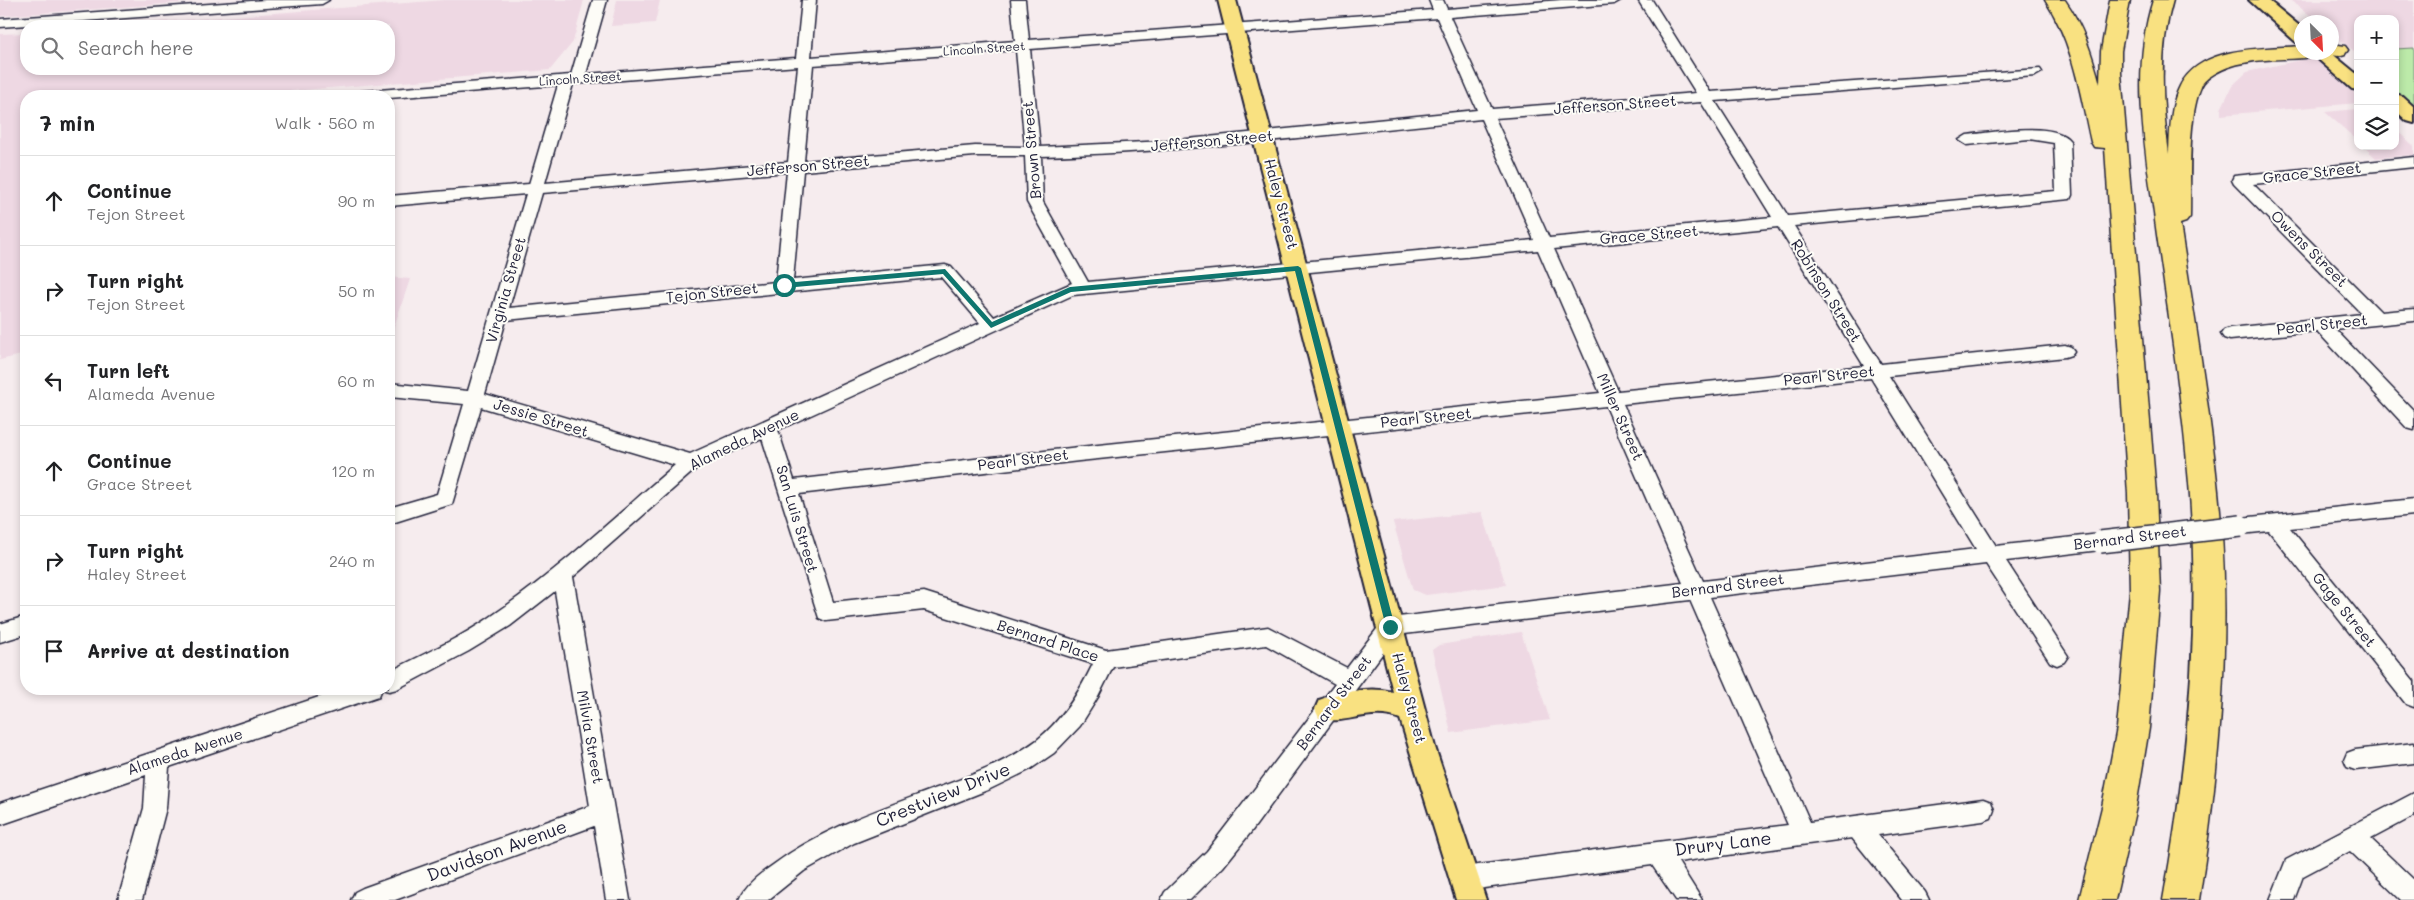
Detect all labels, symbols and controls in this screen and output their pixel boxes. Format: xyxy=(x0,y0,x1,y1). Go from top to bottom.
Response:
north arrow xyxy=(2294,15,2339,60)
map controls xyxy=(2354,15,2399,150)
button: + xyxy=(2354,15,2399,60)
search box xyxy=(20,20,395,75)
icon: search xyxy=(38,34,66,62)
text: Search here xyxy=(78,35,194,60)
street label: Lincoln Street xyxy=(942,37,1026,59)
button: − xyxy=(2354,60,2399,105)
street label: Lincoln Street xyxy=(538,67,622,89)
street label: Jefferson Street xyxy=(1553,90,1677,118)
street label: Brown Street xyxy=(1017,100,1045,200)
button: layers xyxy=(2354,105,2399,150)
text: 7 min xyxy=(40,109,95,136)
text: Walk · 560 m xyxy=(275,112,375,133)
street label: Jefferson Street xyxy=(1150,125,1274,155)
street label: Jefferson Street xyxy=(746,150,870,180)
street label: Haley Street xyxy=(1260,156,1304,251)
street label: Grace Street xyxy=(2262,157,2362,187)
text: Continue xyxy=(87,178,172,203)
icon: ahead xyxy=(40,187,68,215)
text: 90 m xyxy=(338,190,375,211)
text: Tejon Street xyxy=(87,203,186,224)
street label: Owens Street xyxy=(2267,206,2352,291)
street label: Grace Street xyxy=(1599,220,1699,248)
street label: Virginia Street xyxy=(480,234,530,345)
street label: Robinson Street xyxy=(1787,235,1867,346)
text: Turn right xyxy=(87,268,184,293)
route start xyxy=(773,274,796,297)
icon: right xyxy=(40,277,68,305)
street label: Tejon Street xyxy=(665,277,759,307)
text: 50 m xyxy=(338,280,375,301)
text: Tejon Street xyxy=(87,293,186,314)
street label: Pearl Street xyxy=(2275,309,2369,339)
text: Turn left xyxy=(87,358,170,383)
street label: Pearl Street xyxy=(1782,360,1876,390)
icon: left xyxy=(40,367,68,395)
text: 60 m xyxy=(338,370,375,391)
street label: Miller Street xyxy=(1593,370,1649,463)
text: Alameda Avenue xyxy=(87,383,215,404)
street label: Jessie Street xyxy=(491,393,591,441)
street label: Pearl Street xyxy=(1379,402,1473,432)
street label: Alameda Avenue xyxy=(685,404,802,474)
street label: Pearl Street xyxy=(976,443,1070,475)
text: Continue xyxy=(87,448,172,473)
icon: ahead xyxy=(40,457,68,485)
text: 120 m xyxy=(331,460,375,481)
street label: San Luis Street xyxy=(772,463,824,575)
text: Grace Street xyxy=(87,473,192,494)
street label: Bernard Street xyxy=(2072,520,2187,554)
text: Turn right xyxy=(87,538,184,563)
icon: right xyxy=(40,547,68,575)
text: 240 m xyxy=(329,550,375,571)
text: Haley Street xyxy=(87,563,187,584)
street label: Bernard Street xyxy=(1670,568,1785,602)
street label: Gage Street xyxy=(2308,568,2381,651)
street label: Bernard Place xyxy=(995,614,1102,666)
route end xyxy=(1379,616,1402,639)
icon: arrive xyxy=(40,637,68,665)
text: Arrive at destination xyxy=(87,638,290,663)
street label: Haley Street xyxy=(1388,650,1432,745)
street label: Bernard Street xyxy=(1291,651,1375,754)
street label: Milvia Street xyxy=(573,688,609,785)
street label: Alameda Avenue xyxy=(124,723,245,779)
street label: Crestview Drive xyxy=(872,756,1013,832)
street label: Davidson Avenue xyxy=(423,814,570,887)
street label: Drury Lane xyxy=(1673,825,1773,861)

